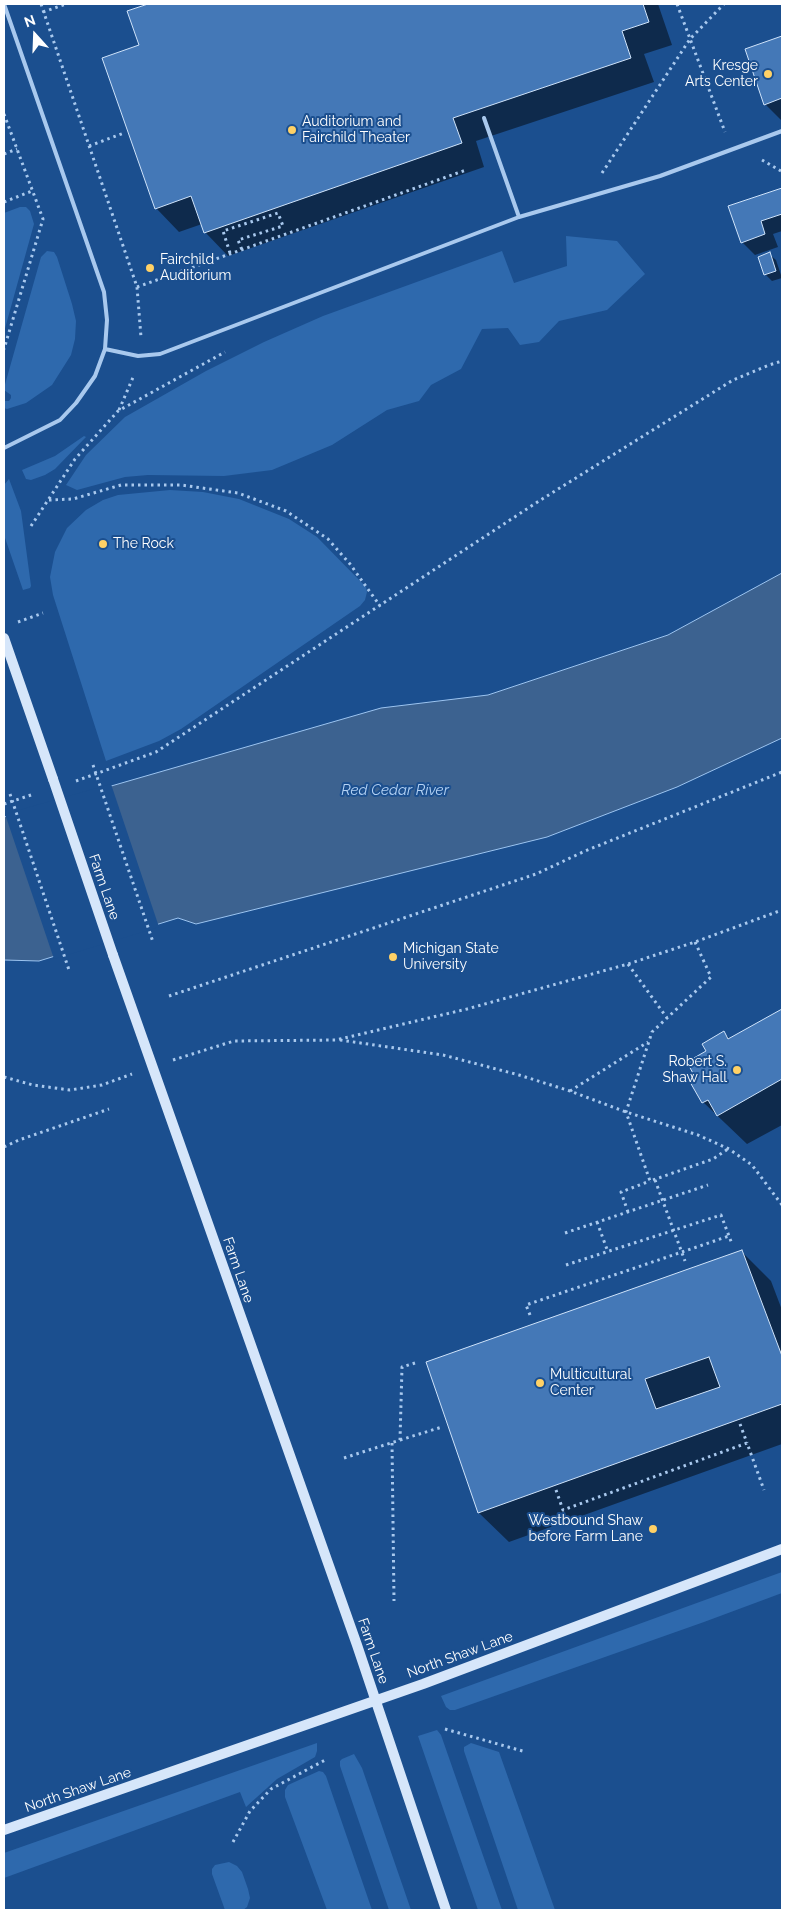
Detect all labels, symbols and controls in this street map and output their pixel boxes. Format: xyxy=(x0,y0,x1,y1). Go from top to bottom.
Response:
north arrow xyxy=(10,10,60,60)
text: N xyxy=(22,12,38,30)
place label: Kresge Arts Center xyxy=(685,58,758,90)
marker: Kresge Arts Center xyxy=(762,68,774,80)
place label: Auditorium and Fairchild Theater xyxy=(302,114,410,146)
marker: Auditorium and Fairchild Theater xyxy=(286,124,298,136)
place label: Fairchild Auditorium xyxy=(160,252,231,284)
marker: Fairchild Auditorium xyxy=(144,262,156,274)
place label: The Rock xyxy=(113,536,174,552)
marker: The Rock xyxy=(97,538,109,550)
water label: Red Cedar River xyxy=(341,781,449,799)
street label: Farm Lane xyxy=(85,852,123,922)
place label: Michigan State University xyxy=(403,941,499,974)
marker: Michigan State University xyxy=(387,951,399,963)
place label: Robert S. Shaw Hall xyxy=(662,1054,727,1086)
marker: Robert S. Shaw Hall xyxy=(731,1064,743,1076)
street label: Farm Lane xyxy=(219,1235,257,1305)
place label: Multicultural Center xyxy=(550,1367,631,1400)
marker: Multicultural Center xyxy=(534,1377,546,1389)
place label: Westbound Shaw before Farm Lane xyxy=(528,1513,643,1545)
marker: Westbound Shaw before Farm Lane xyxy=(647,1523,659,1535)
street label: Farm Lane xyxy=(354,1616,392,1686)
street label: North Shaw Lane xyxy=(405,1628,515,1682)
street label: North Shaw Lane xyxy=(23,1764,133,1816)

